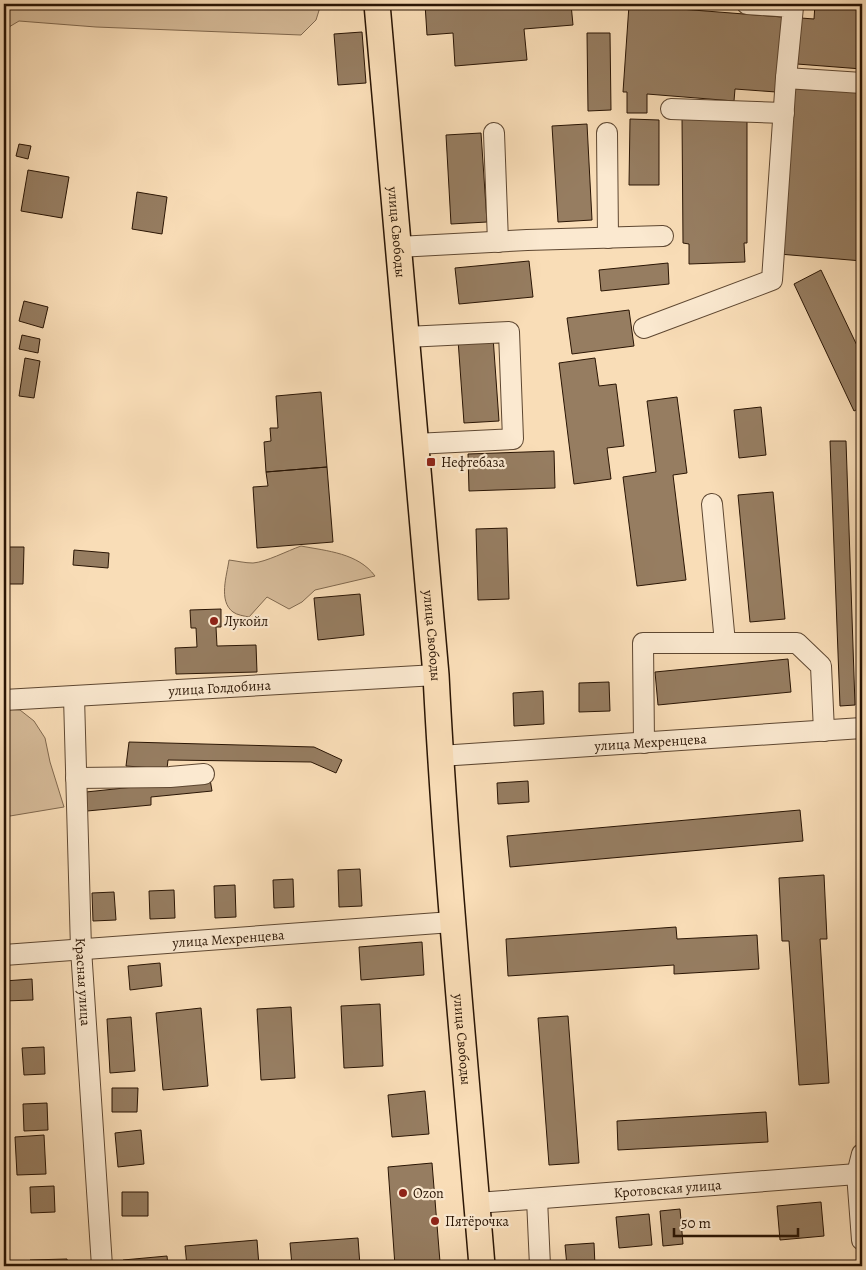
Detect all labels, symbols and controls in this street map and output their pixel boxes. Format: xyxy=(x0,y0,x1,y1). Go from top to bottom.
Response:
street label: улица Свободы xyxy=(383,185,410,279)
place label: Нефтебаза xyxy=(441,453,506,472)
marker: Нефтебаза xyxy=(425,456,437,468)
street label: улица Свободы xyxy=(418,588,445,682)
place label: Лукойл xyxy=(224,612,268,631)
marker: Лукойл xyxy=(208,615,220,627)
street label: улица Голдобина xyxy=(167,676,272,701)
street label: улица Мехренцева xyxy=(593,729,708,756)
street label: улица Мехренцева xyxy=(171,925,286,953)
street label: Красная улица xyxy=(71,937,95,1027)
street label: улица Свободы xyxy=(449,992,476,1086)
street label: Кротовская улица xyxy=(613,1175,723,1203)
place label: Ozon xyxy=(413,1184,444,1203)
marker: Ozon xyxy=(397,1187,409,1199)
scale bar xyxy=(674,1205,797,1237)
place label: Пятёрочка xyxy=(445,1212,509,1231)
text: 50 m xyxy=(681,1213,711,1233)
marker: Пятёрочка xyxy=(429,1215,441,1227)

